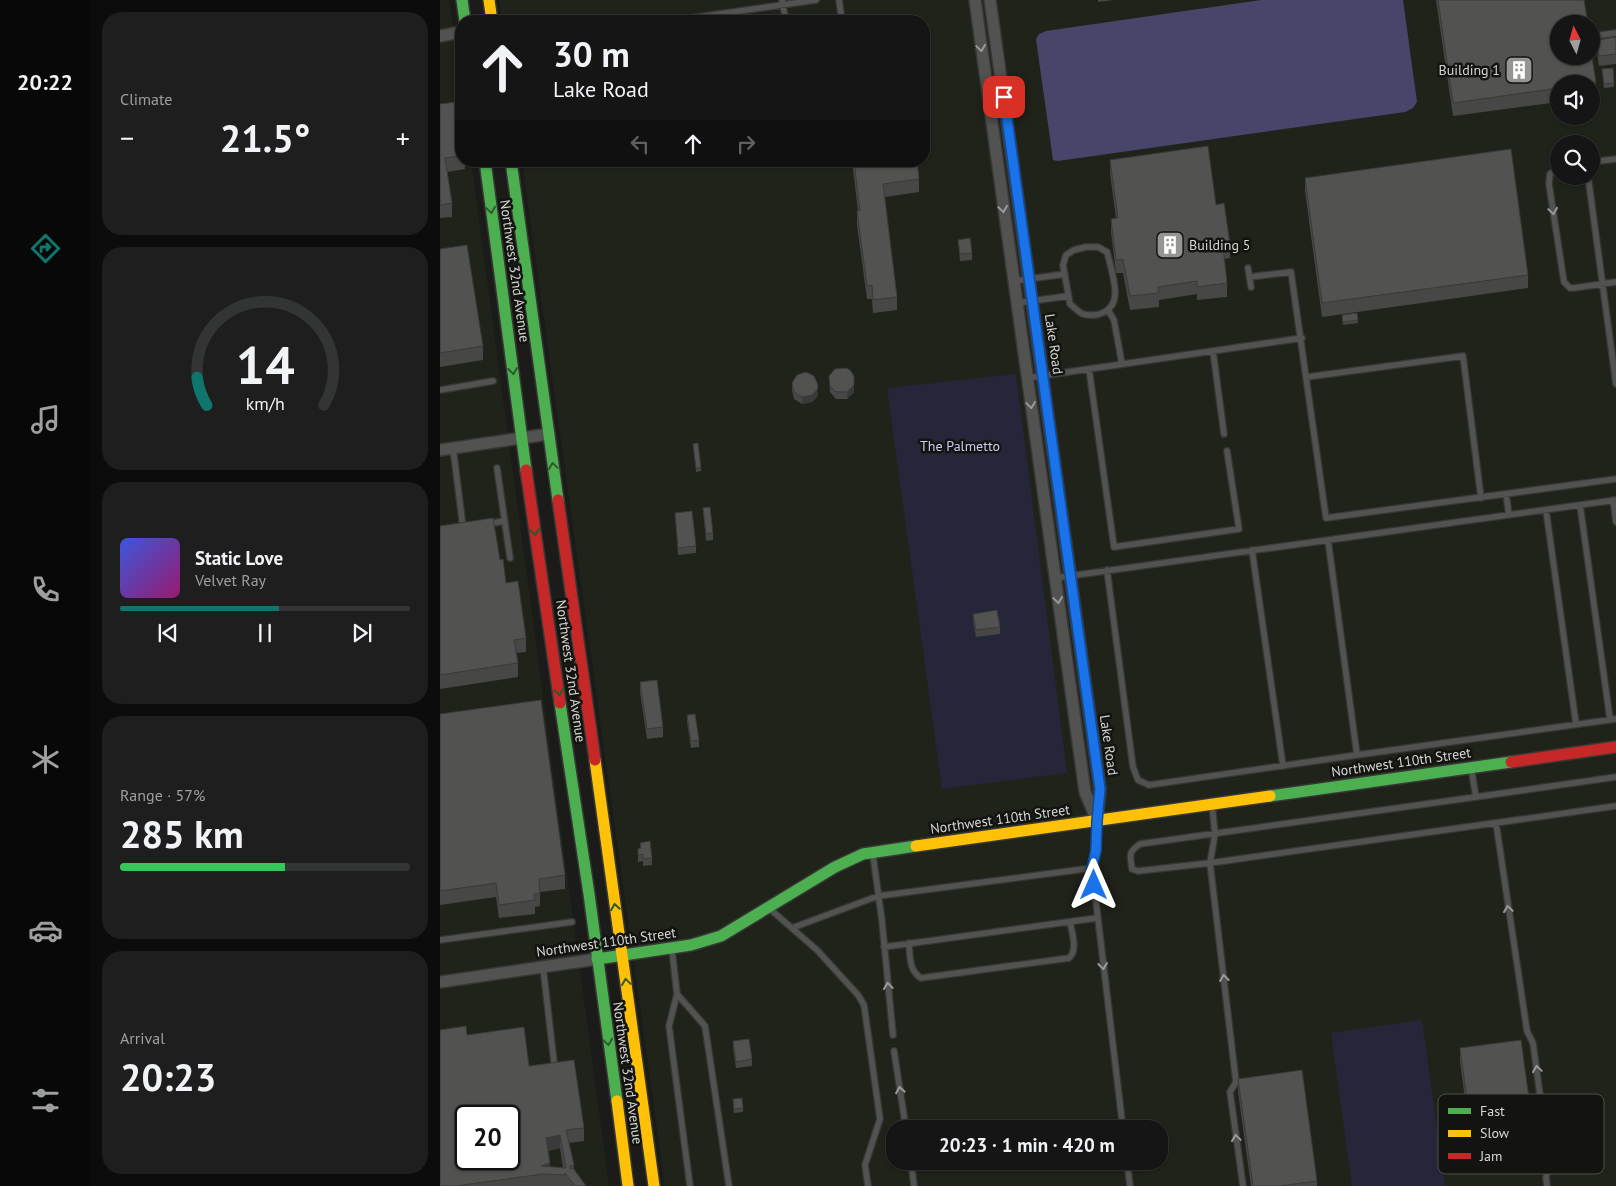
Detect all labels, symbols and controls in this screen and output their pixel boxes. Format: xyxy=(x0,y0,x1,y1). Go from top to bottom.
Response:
north arrow xyxy=(1550,15,1600,65)
map controls xyxy=(1550,15,1600,185)
text: 30 m xyxy=(553,31,630,77)
icon: ahead xyxy=(470,35,535,100)
one-way arrow xyxy=(975,45,986,53)
building icon: Building 1 xyxy=(1504,55,1534,85)
place label: Building 1 xyxy=(1439,61,1500,79)
text: 20:22 xyxy=(17,68,73,96)
text: Lake Road xyxy=(553,75,649,103)
button: sound xyxy=(1550,75,1600,125)
pin xyxy=(983,76,1025,118)
icon: arrive xyxy=(990,83,1018,111)
text: Climate xyxy=(120,89,172,109)
text: 21.5° xyxy=(220,113,310,162)
text: − xyxy=(120,119,134,156)
text: + xyxy=(396,119,410,156)
icon: left xyxy=(626,130,654,158)
icon: ahead xyxy=(679,130,707,158)
icon: right xyxy=(732,130,760,158)
button: search xyxy=(1550,135,1600,185)
street label: Northwest 32nd Avenue xyxy=(496,199,534,343)
one-way arrow xyxy=(486,205,496,214)
one-way arrow xyxy=(998,205,1008,214)
one-way arrow xyxy=(1547,208,1558,216)
building icon: Building 5 xyxy=(1155,230,1185,260)
icon: directions xyxy=(28,231,63,266)
place label: Building 5 xyxy=(1189,236,1250,254)
street label: Lake Road xyxy=(1041,313,1067,375)
text: 14 xyxy=(236,331,294,398)
one-way arrow xyxy=(507,367,518,375)
text: km/h xyxy=(245,392,285,415)
one-way arrow xyxy=(1025,401,1035,409)
icon: music xyxy=(28,402,63,437)
park label: The Palmetto xyxy=(920,437,1000,455)
one-way arrow xyxy=(548,461,559,469)
one-way arrow xyxy=(529,528,540,536)
text: Static Love xyxy=(195,546,283,570)
text: Velvet Ray xyxy=(195,570,266,590)
icon: phone xyxy=(28,572,63,607)
one-way arrow xyxy=(1052,597,1063,605)
street label: Northwest 32nd Avenue xyxy=(552,599,590,743)
icon: previous xyxy=(154,619,182,647)
icon: pause xyxy=(251,619,279,647)
icon: next xyxy=(348,619,376,647)
one-way arrow xyxy=(553,689,564,697)
street label: Lake Road xyxy=(1096,714,1122,776)
icon: climate xyxy=(28,742,63,777)
street label: Northwest 110th Street xyxy=(1330,743,1472,781)
text: Range · 57% xyxy=(120,785,205,805)
street label: Northwest 110th Street xyxy=(929,800,1071,838)
text: 285 km xyxy=(120,809,244,858)
position arrow xyxy=(1067,858,1119,910)
one-way arrow xyxy=(610,902,621,910)
one-way arrow xyxy=(1504,905,1514,914)
icon: car xyxy=(28,913,63,948)
street label: Northwest 110th Street xyxy=(535,923,677,961)
one-way arrow xyxy=(1097,963,1108,971)
one-way arrow xyxy=(1219,974,1230,982)
one-way arrow xyxy=(621,977,632,985)
one-way arrow xyxy=(883,982,894,990)
street label: Northwest 32nd Avenue xyxy=(609,1001,647,1145)
text: Arrival xyxy=(120,1028,165,1048)
one-way arrow xyxy=(603,1037,613,1046)
text: 20:23 xyxy=(120,1052,216,1101)
one-way arrow xyxy=(1532,1064,1543,1072)
icon: filters xyxy=(28,1083,63,1118)
one-way arrow xyxy=(895,1085,906,1093)
legend xyxy=(1438,1094,1604,1174)
text: Fast xyxy=(1480,1102,1505,1120)
speed limit sign: 20 xyxy=(455,1105,520,1170)
text: Slow xyxy=(1480,1124,1510,1142)
text: 20:23 · 1 min · 420 m xyxy=(939,1133,1115,1157)
one-way arrow xyxy=(1232,1133,1242,1142)
text: Jam xyxy=(1479,1147,1502,1165)

